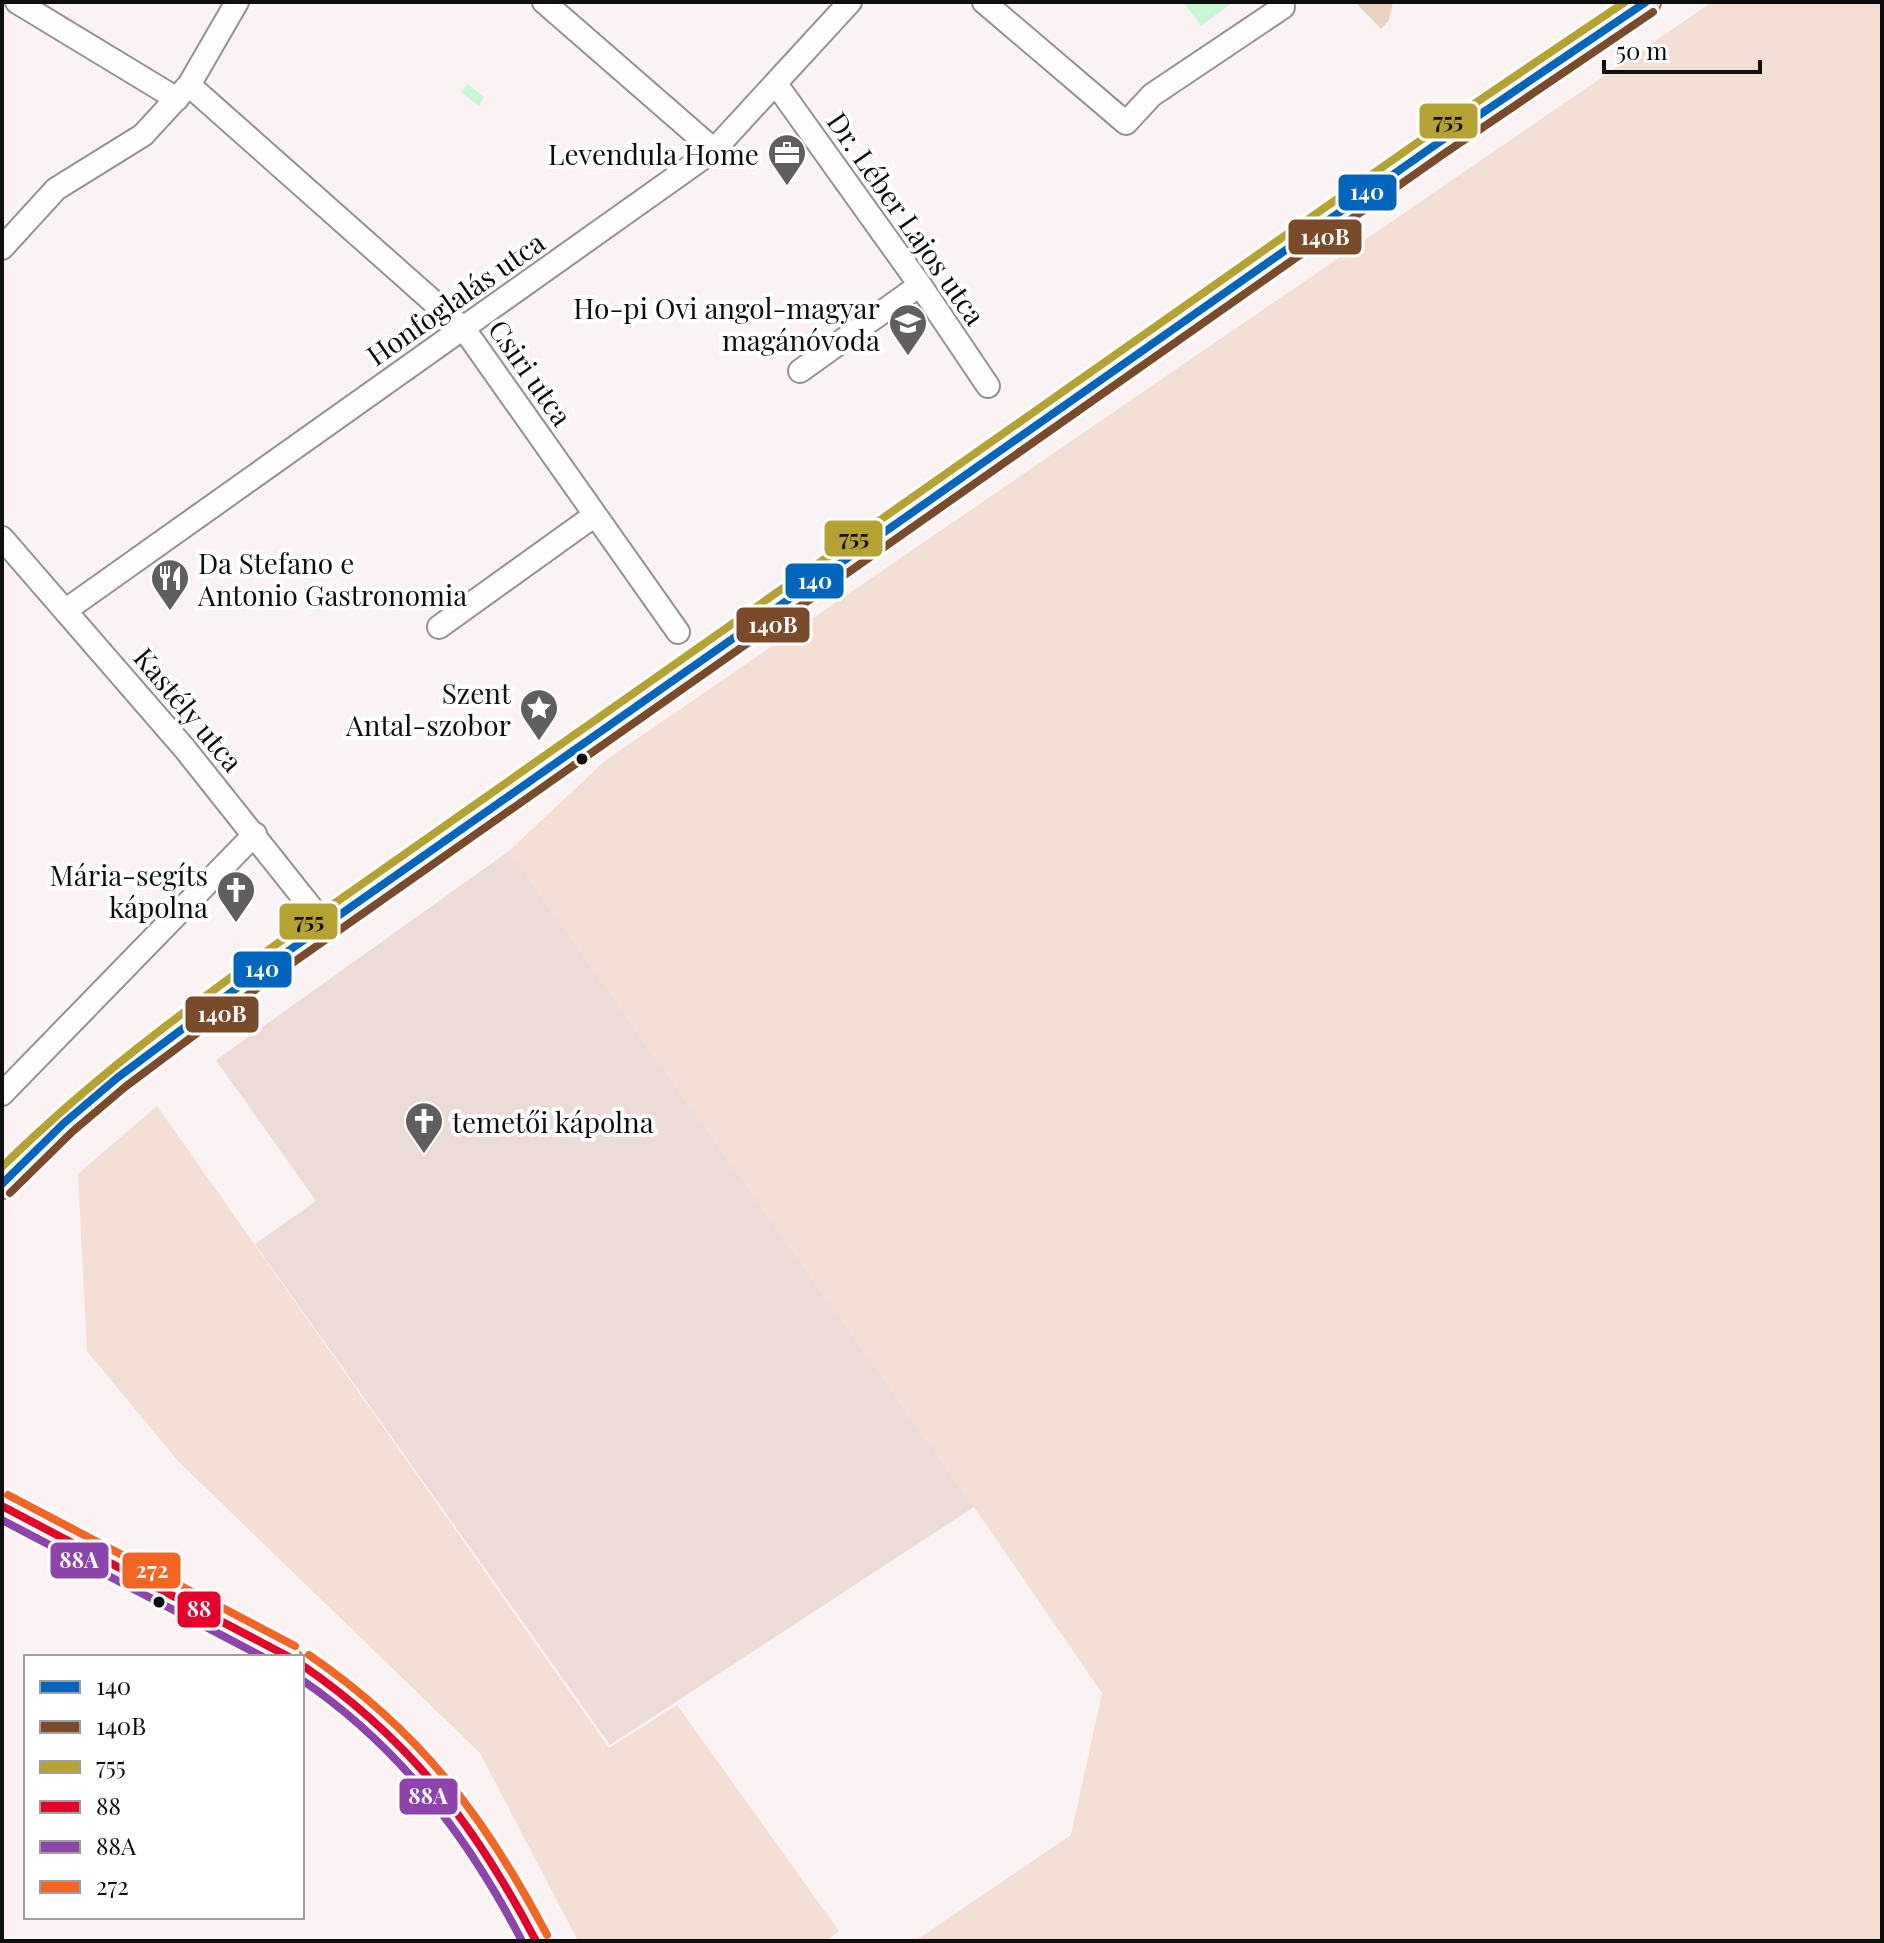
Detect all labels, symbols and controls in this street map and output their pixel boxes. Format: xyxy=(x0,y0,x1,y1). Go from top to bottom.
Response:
scale bar xyxy=(1604,24,1760,74)
text: 50 m xyxy=(1616,34,1668,66)
line badge: 755 xyxy=(1418,102,1479,140)
street label: Dr. Léber Lajos utca xyxy=(820,104,994,332)
text: 755 xyxy=(1433,105,1463,135)
office icon: Levendula Home xyxy=(766,132,808,187)
place label: Levendula Home xyxy=(548,135,759,172)
line badge: 140 xyxy=(1337,173,1398,212)
text: 140 xyxy=(1350,176,1384,206)
line badge: 140B xyxy=(1287,218,1363,256)
text: 140B xyxy=(1300,221,1350,251)
street label: Honfoglalás utca xyxy=(359,223,551,373)
place label: Ho-pi Ovi angol-magyar magánóvoda xyxy=(573,289,881,358)
school or university icon: Ho-pi Ovi angol-magyar magánóvoda xyxy=(887,302,929,357)
street label: Csiri utca xyxy=(481,312,581,432)
line badge: 755 xyxy=(823,519,884,558)
text: 755 xyxy=(839,522,869,552)
place label: Da Stefano e Antonio Gastronomia xyxy=(197,544,467,613)
restaurant icon: Da Stefano e Antonio Gastronomia xyxy=(149,557,191,612)
line badge: 140 xyxy=(784,562,845,600)
text: 140 xyxy=(798,565,832,595)
line badge: 140B xyxy=(735,606,811,644)
text: 140B xyxy=(748,609,798,639)
street label: Kastély utca xyxy=(126,639,252,779)
place label: Szent Antal-szobor xyxy=(345,674,512,743)
place icon: Szent Antal-szobor xyxy=(518,687,560,742)
unlabelled marker xyxy=(574,751,590,767)
place label: Mária-segíts kápolna xyxy=(49,856,208,925)
church icon: Mária-segíts kápolna xyxy=(215,869,257,924)
line badge: 755 xyxy=(278,902,339,941)
text: 755 xyxy=(294,905,324,935)
line badge: 140 xyxy=(232,950,293,989)
text: 140 xyxy=(245,953,279,983)
line badge: 140B xyxy=(184,995,260,1034)
text: 140B xyxy=(197,998,247,1028)
church icon: temetői kápolna xyxy=(403,1100,445,1155)
place label: temetői kápolna xyxy=(452,1103,654,1140)
line badge: 88A xyxy=(49,1541,110,1580)
text: 88A xyxy=(59,1544,99,1574)
line badge: 272 xyxy=(121,1551,182,1590)
text: 272 xyxy=(135,1554,169,1584)
line badge: 88 xyxy=(176,1590,222,1629)
text: 88 xyxy=(187,1593,211,1623)
unlabelled marker xyxy=(151,1594,167,1610)
legend xyxy=(24,1655,304,1919)
text: 140 xyxy=(96,1669,131,1701)
text: 140B xyxy=(96,1709,146,1741)
text: 755 xyxy=(96,1749,126,1781)
line badge: 88A xyxy=(398,1777,459,1816)
text: 88A xyxy=(408,1780,448,1810)
text: 88 xyxy=(96,1789,121,1821)
text: 88A xyxy=(96,1829,137,1861)
text: 272 xyxy=(96,1869,129,1901)

